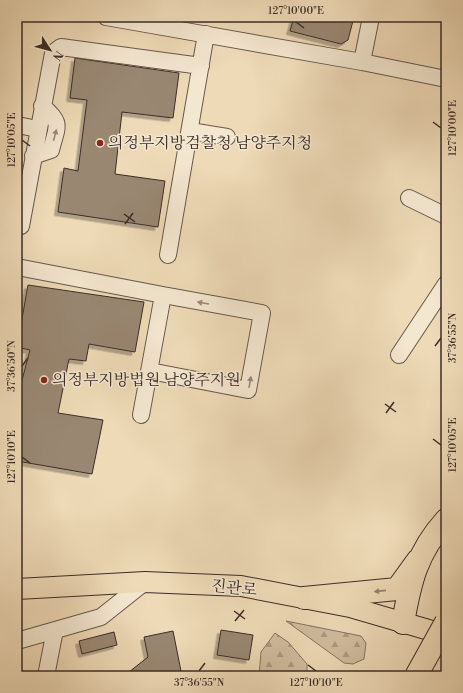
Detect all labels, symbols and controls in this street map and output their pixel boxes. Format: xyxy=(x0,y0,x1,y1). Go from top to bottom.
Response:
text: 127°10'00"E xyxy=(268,5,324,17)
north arrow xyxy=(30,30,70,70)
text: N xyxy=(49,48,66,63)
text: 127°10'00"E xyxy=(447,100,459,156)
text: 127°10'05"E xyxy=(6,113,18,167)
one-way arrow xyxy=(52,128,58,140)
place label: 의정부지방검찰청 남양주지청 xyxy=(108,133,312,153)
marker: 의정부지방검찰청 남양주지청 xyxy=(95,138,105,148)
one-way arrow xyxy=(197,299,209,305)
text: 37°36'55"N xyxy=(447,312,459,363)
text: 37°36'50"N xyxy=(6,340,18,392)
place label: 의정부지방법원 남양주지원 xyxy=(52,370,241,390)
marker: 의정부지방법원 남양주지원 xyxy=(39,375,49,385)
one-way arrow xyxy=(247,375,253,388)
text: 127°10'05"E xyxy=(447,418,459,472)
text: 127°10'10"E xyxy=(6,430,18,484)
street label: 진관로 xyxy=(210,576,259,600)
one-way arrow xyxy=(374,588,386,595)
text: 37°36'55"N xyxy=(174,677,225,689)
text: 127°10'10"E xyxy=(289,677,343,689)

